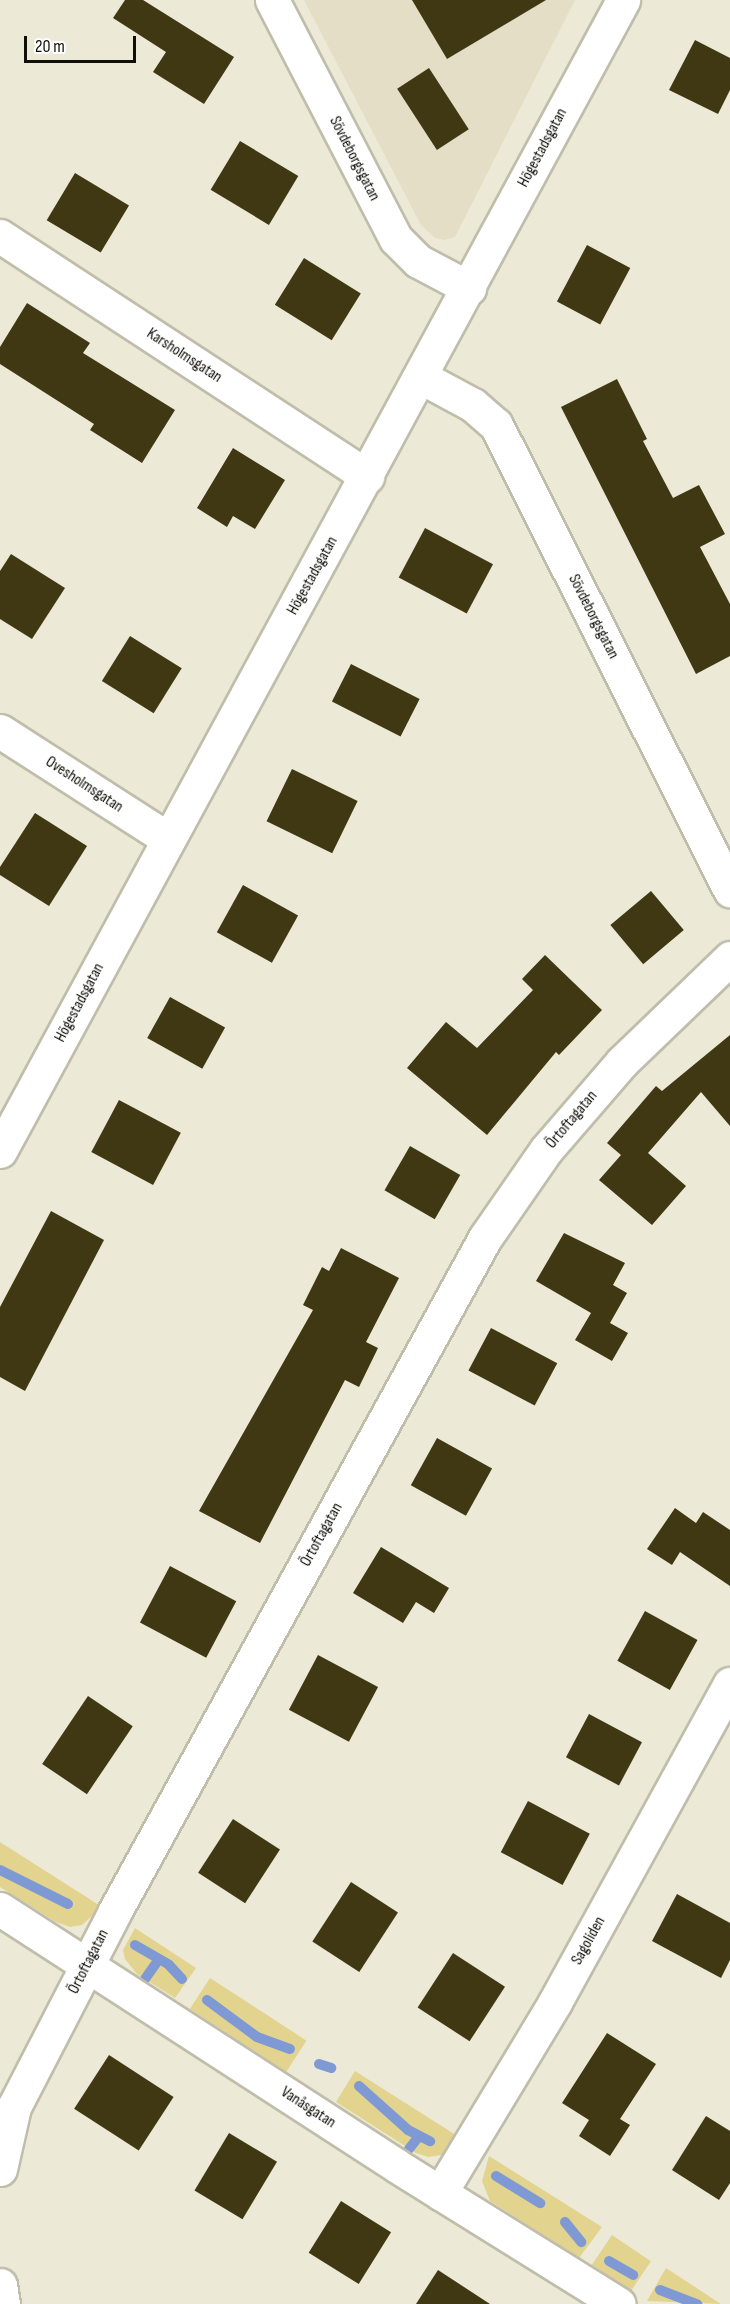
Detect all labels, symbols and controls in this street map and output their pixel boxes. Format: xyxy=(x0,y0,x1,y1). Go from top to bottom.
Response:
scale bar xyxy=(27,24,140,62)
text: 20 m xyxy=(35,36,65,57)
street label: Högestadsgatan xyxy=(514,105,572,191)
street label: Sövdeborgsgatan xyxy=(325,114,383,204)
street label: Karsholmsgatan xyxy=(143,325,225,387)
street label: Högestadsgatan xyxy=(284,533,342,619)
street label: Sövdeborgsgatan xyxy=(564,572,622,662)
street label: Ovesholmsgatan xyxy=(42,753,126,817)
street label: Högestadsgatan xyxy=(51,960,109,1046)
street label: Örtoftagatan xyxy=(542,1087,602,1153)
street label: Örtoftagatan xyxy=(297,1500,347,1570)
street label: Sagoliden xyxy=(568,1914,610,1968)
street label: Örtoftagatan xyxy=(65,1927,113,1997)
street label: Vanåsgatan xyxy=(277,2083,339,2133)

